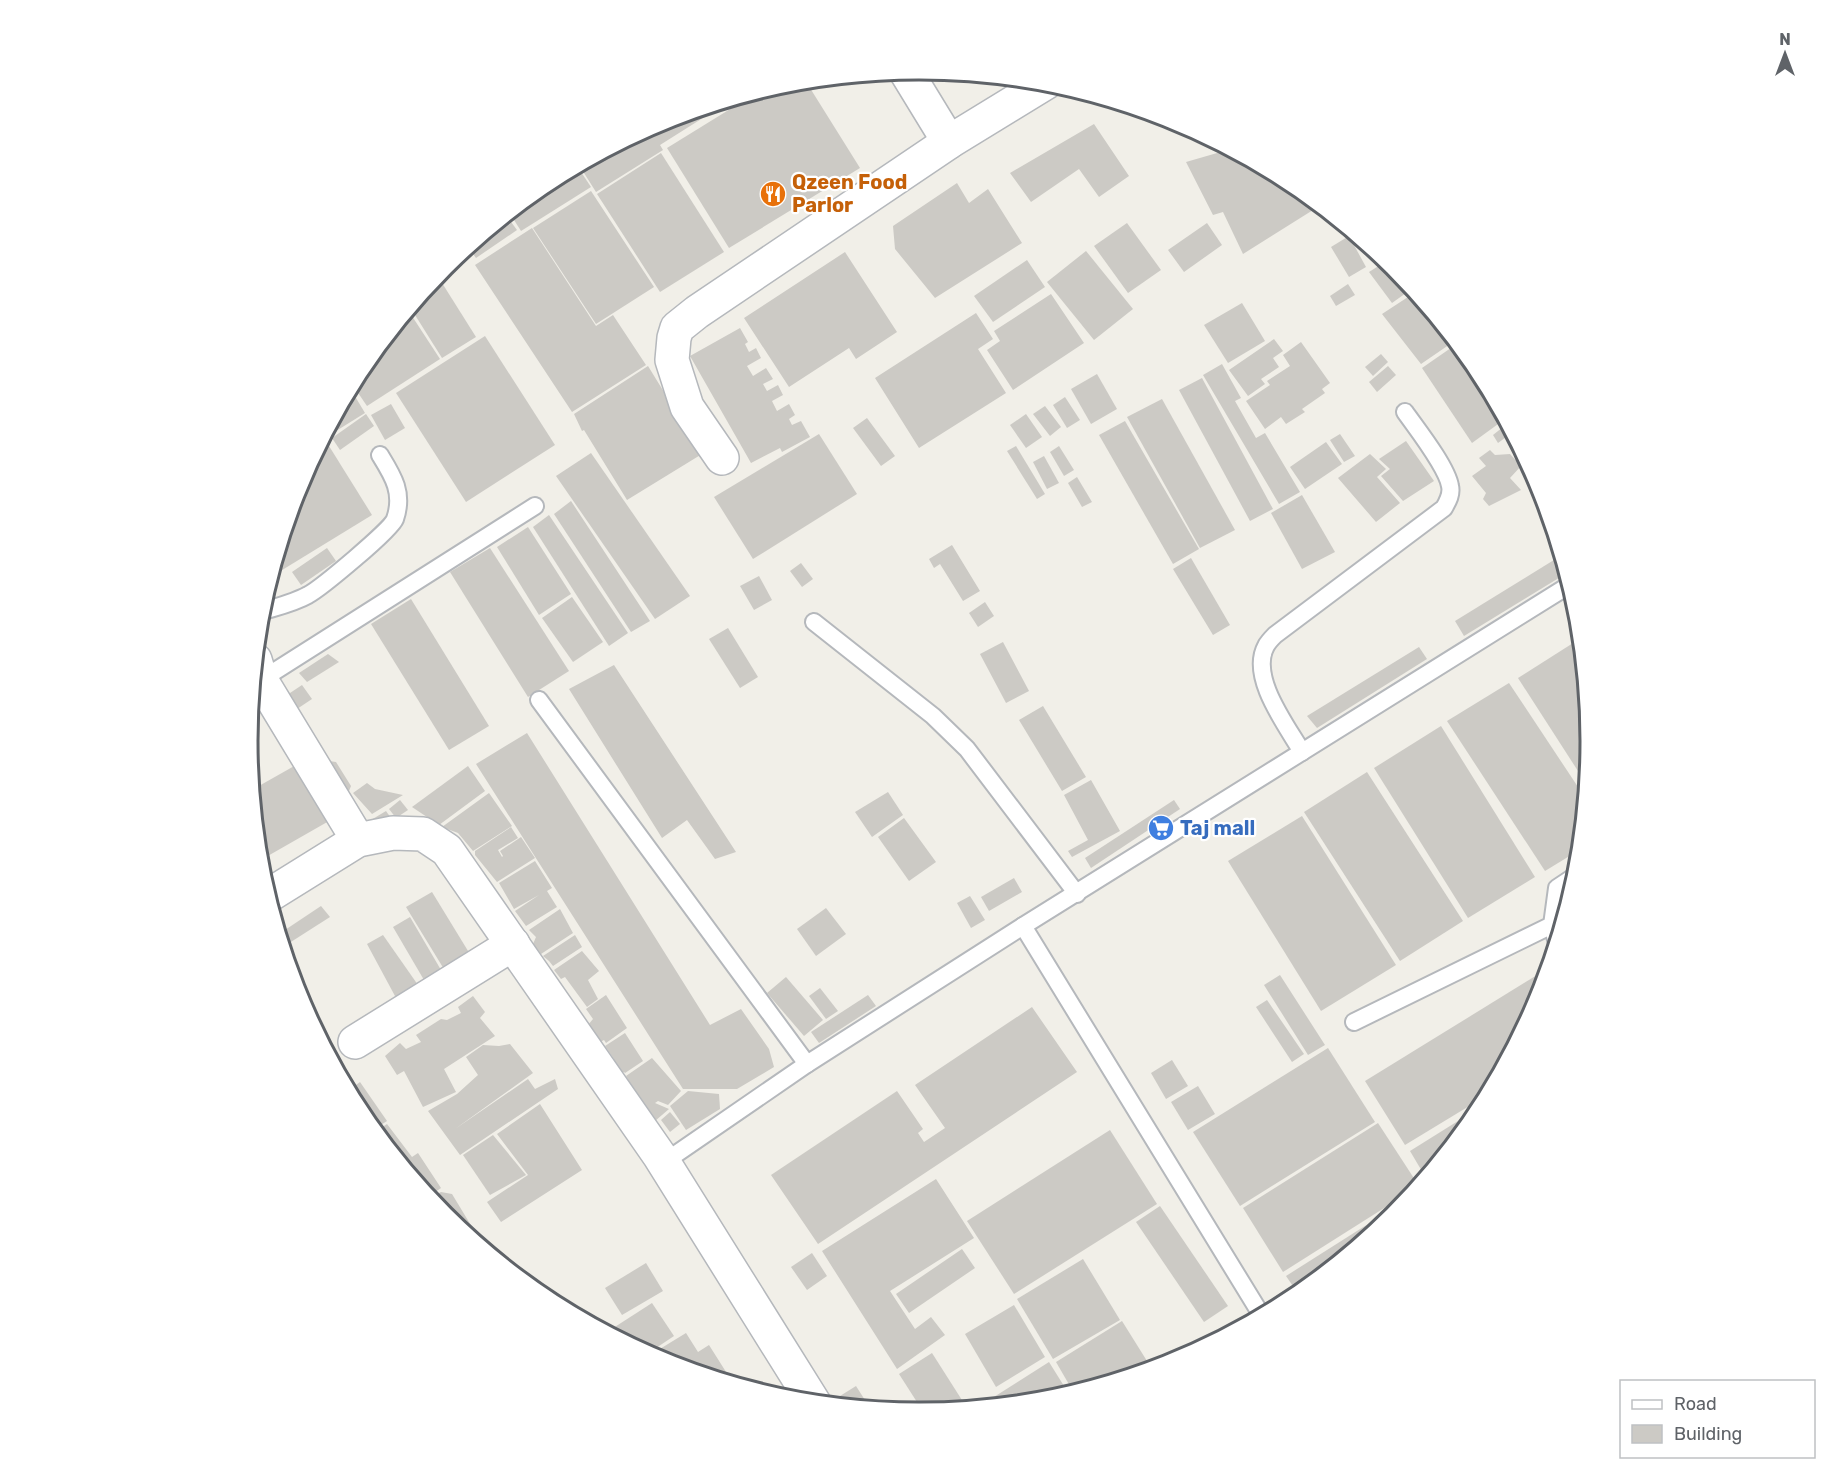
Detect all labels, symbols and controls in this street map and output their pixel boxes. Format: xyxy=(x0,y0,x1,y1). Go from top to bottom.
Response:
north arrow xyxy=(1755,24,1815,84)
text: N xyxy=(1779,30,1791,49)
place label: Qzeen Food Parlor xyxy=(792,170,907,217)
restaurant icon: Qzeen Food Parlor xyxy=(758,179,788,209)
supermarket icon: Taj mall xyxy=(1146,813,1176,843)
place label: Taj mall xyxy=(1180,816,1255,840)
legend xyxy=(1620,1380,1815,1458)
text: Road xyxy=(1674,1393,1717,1415)
text: Building xyxy=(1674,1423,1742,1445)

